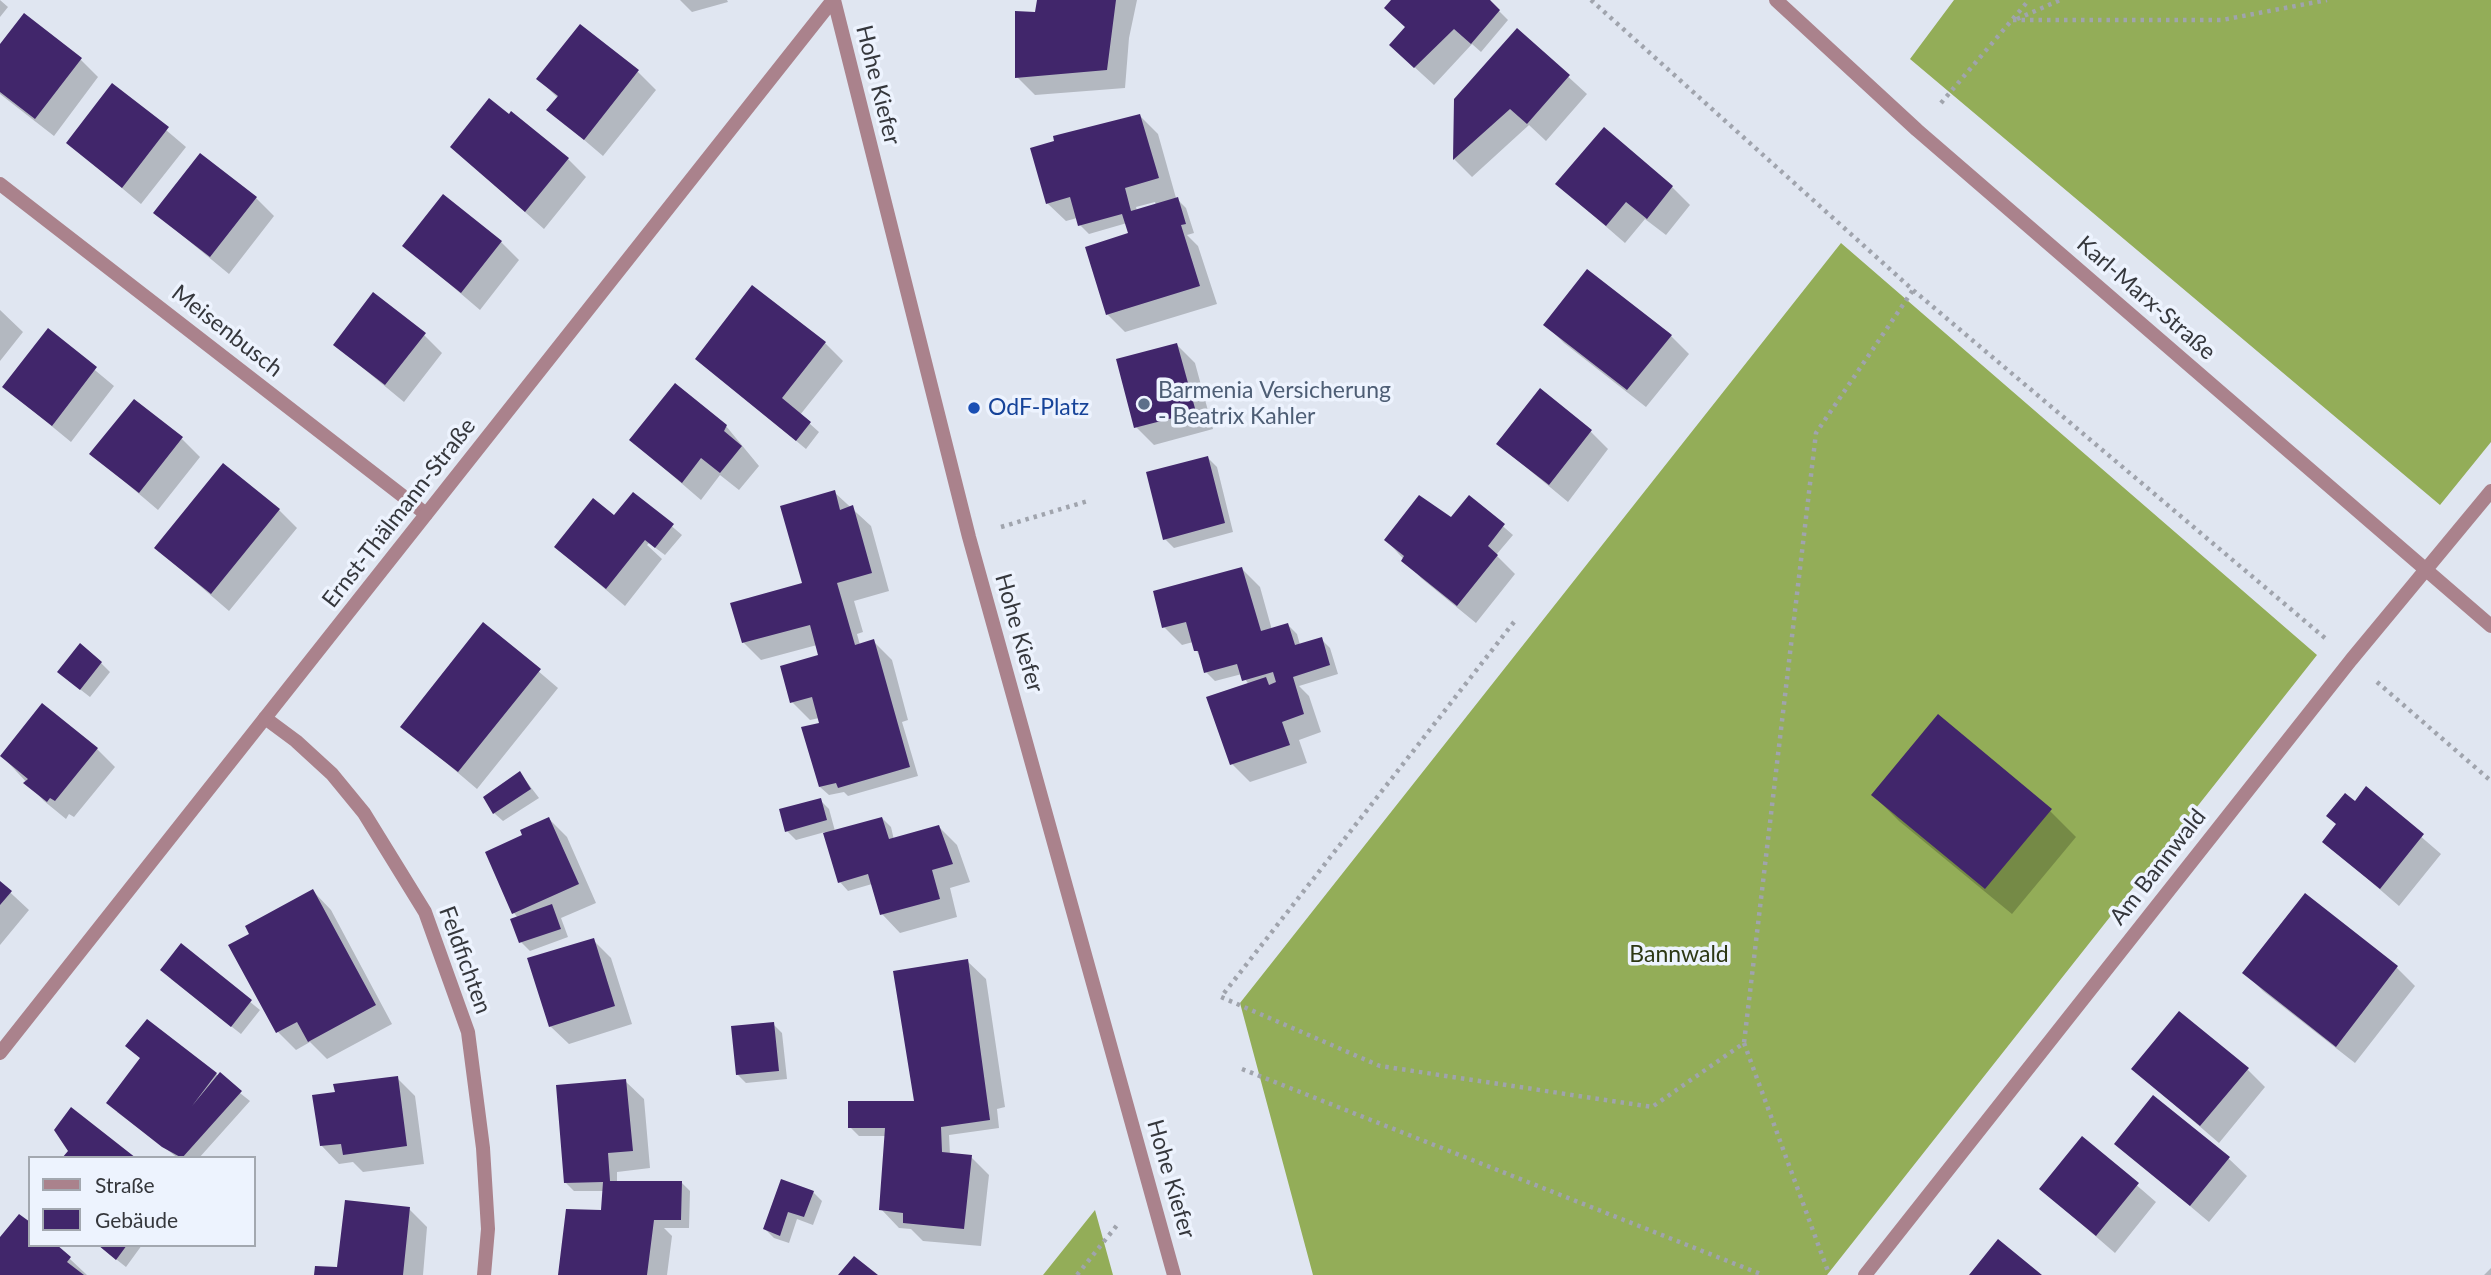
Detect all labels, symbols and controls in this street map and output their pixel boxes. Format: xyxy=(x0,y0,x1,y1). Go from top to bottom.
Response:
street label: Hohe Kiefer xyxy=(850,22,906,148)
street label: Karl-Marx-Straße xyxy=(2071,230,2221,366)
street label: Meisenbusch xyxy=(166,279,288,383)
place label: Barmenia Versicherung - Beatrix Kahler xyxy=(1158,377,1391,431)
place label: OdF-Platz xyxy=(988,394,1089,422)
marker: Barmenia Versicherung - Beatrix Kahler xyxy=(1136,396,1152,412)
marker: OdF-Platz xyxy=(966,400,982,416)
street label: Ernst-Thälmann-Straße xyxy=(317,413,481,613)
street label: Hohe Kiefer xyxy=(989,571,1049,695)
street label: Am Bannwald xyxy=(2104,803,2212,931)
street label: Feldfichten xyxy=(433,902,497,1018)
park label: Bannwald xyxy=(1629,941,1729,969)
street label: Hohe Kiefer xyxy=(1141,1117,1201,1241)
legend xyxy=(28,1156,256,1247)
text: Straße xyxy=(95,1172,155,1197)
text: Gebäude xyxy=(95,1207,178,1232)

